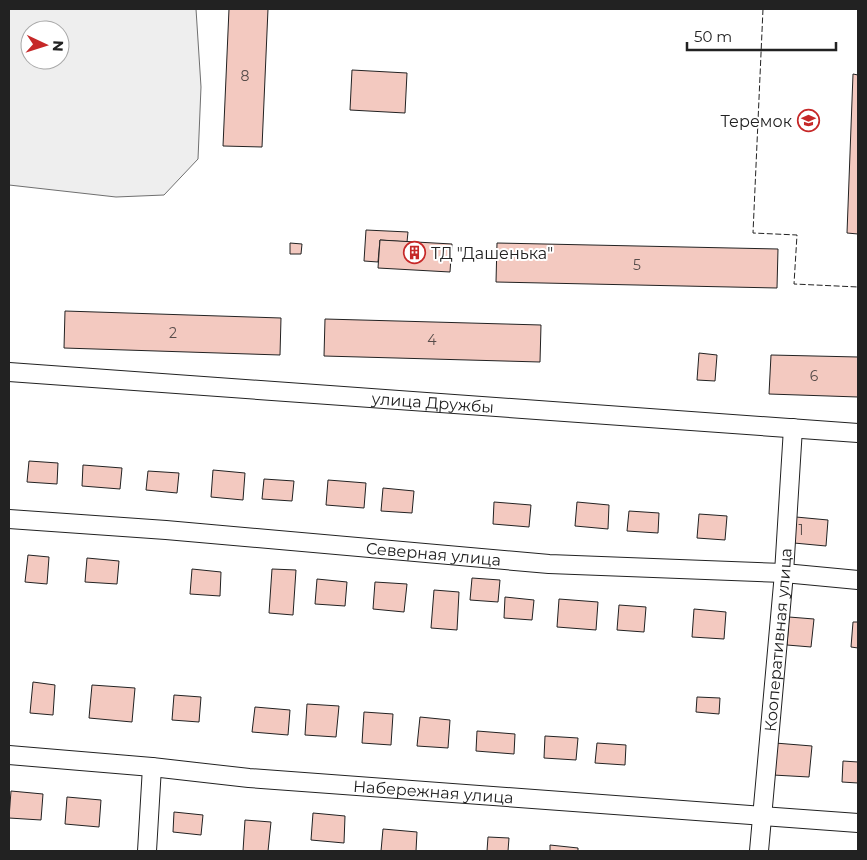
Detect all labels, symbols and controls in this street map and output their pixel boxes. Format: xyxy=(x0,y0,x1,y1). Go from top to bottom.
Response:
north arrow xyxy=(20,20,70,70)
scale bar xyxy=(687,20,836,52)
text: 50 m xyxy=(694,27,732,46)
text: N xyxy=(49,40,67,52)
house number: 8 xyxy=(241,67,250,85)
school or university icon: Теремок xyxy=(796,109,820,133)
place label: Теремок xyxy=(721,112,793,131)
building icon: ТД "Дашенька" xyxy=(403,241,427,265)
place label: ТД "Дашенька" xyxy=(431,244,553,263)
house number: 5 xyxy=(633,256,641,274)
house number: 2 xyxy=(169,324,177,342)
house number: 4 xyxy=(427,331,437,349)
house number: 6 xyxy=(810,367,819,385)
street label: улица Дружбы xyxy=(370,389,495,417)
house number: 1 xyxy=(798,521,804,539)
street label: Северная улица xyxy=(365,539,502,570)
street label: Кооперативная улица xyxy=(761,547,796,733)
street label: Набережная улица xyxy=(352,777,514,808)

